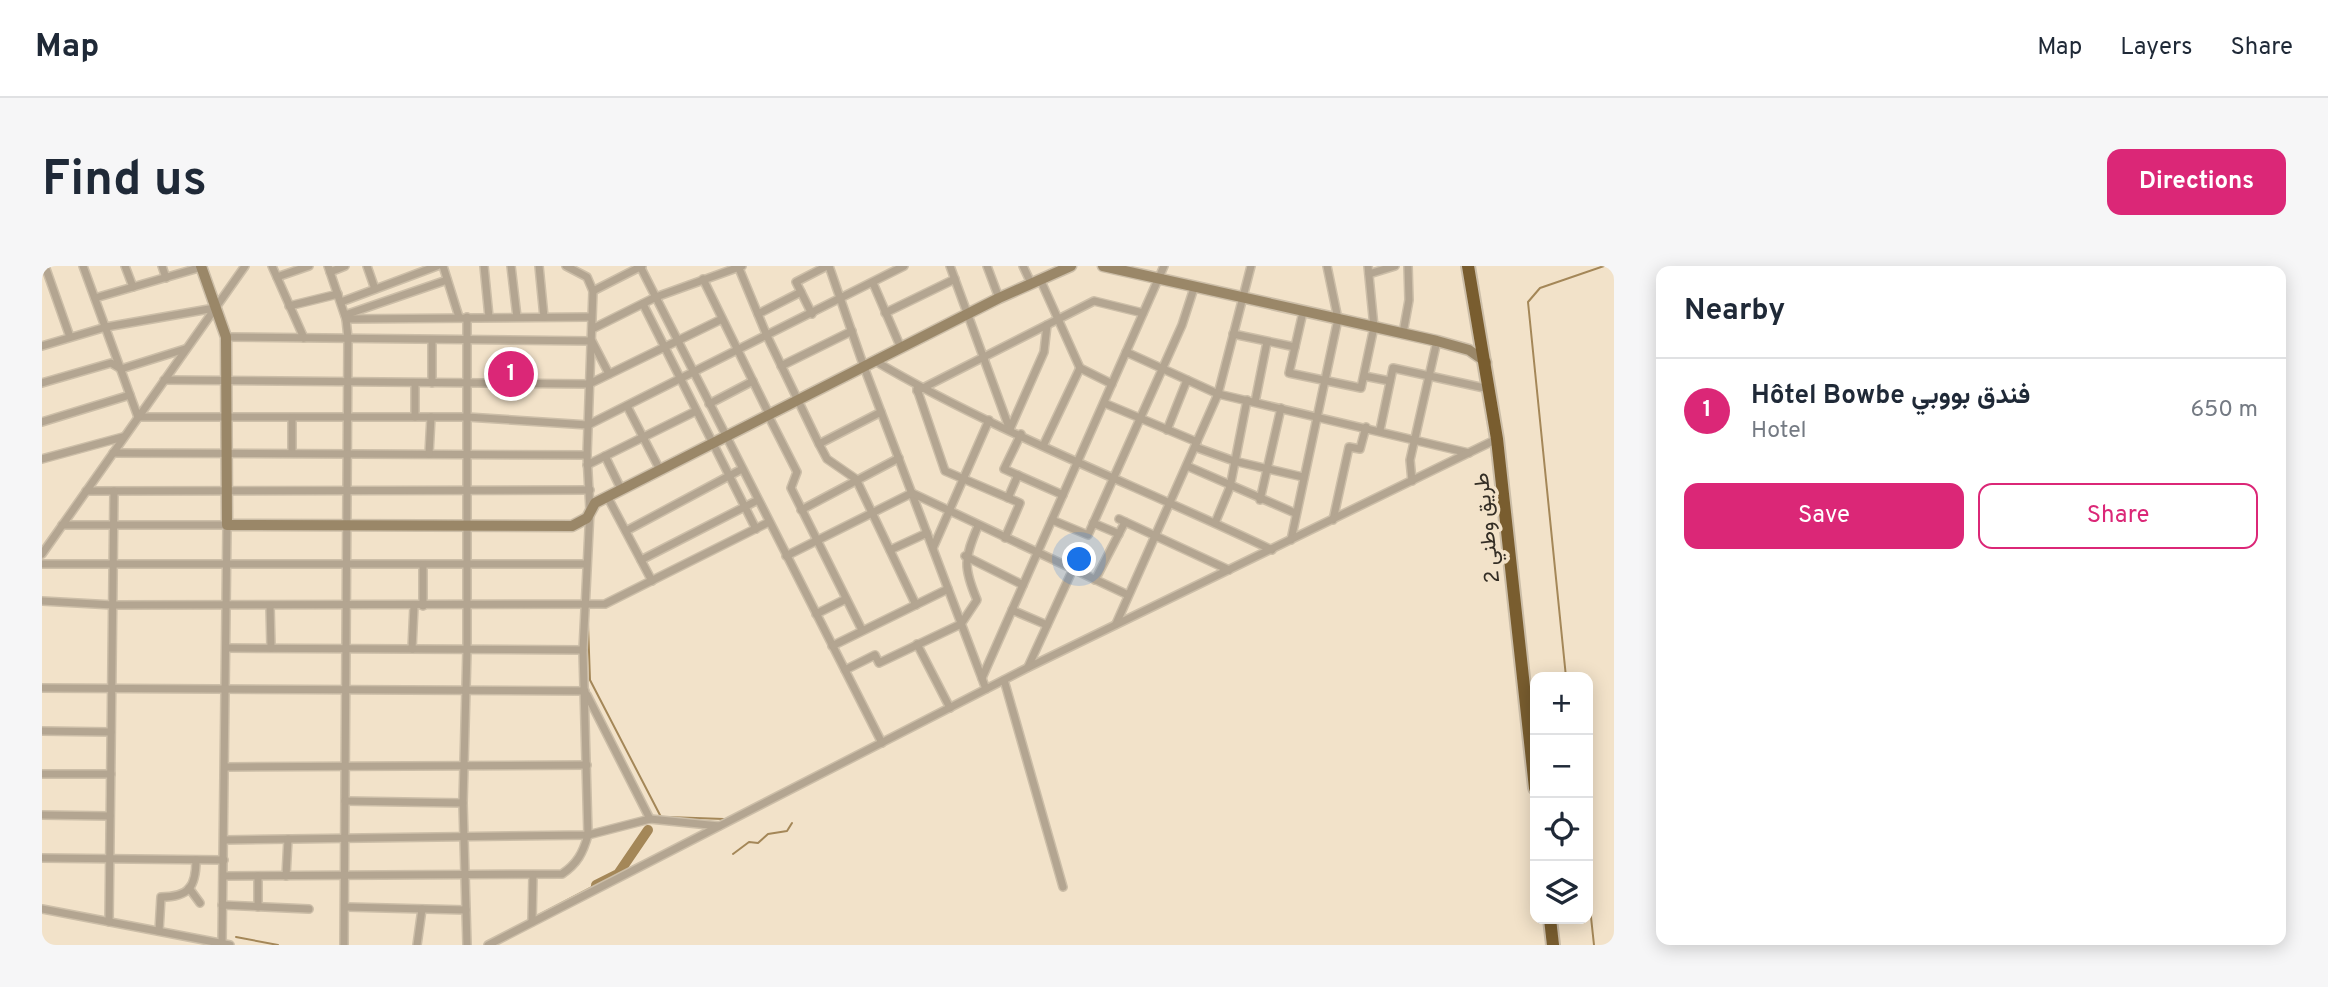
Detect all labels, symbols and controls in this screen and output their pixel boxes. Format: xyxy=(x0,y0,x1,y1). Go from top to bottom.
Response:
text: Map xyxy=(35,27,99,69)
text: Map xyxy=(2037,33,2082,63)
text: Layers xyxy=(2120,33,2192,63)
text: Share xyxy=(2230,33,2293,63)
button: Directions xyxy=(2107,149,2286,215)
text: Find us xyxy=(42,151,207,213)
text: Nearby xyxy=(1684,293,1785,330)
pin: 1 xyxy=(488,348,534,400)
text: Hôtel Bowbe فندق بووبي xyxy=(1751,380,2031,413)
text: 1 xyxy=(1702,396,1712,425)
text: 650 m xyxy=(2190,396,2258,425)
text: Hotel xyxy=(1751,417,1807,446)
street label: طريق وطني 2 xyxy=(1469,471,1509,585)
button: Save xyxy=(1684,483,1964,549)
button: Share xyxy=(1978,483,2258,549)
your location xyxy=(1062,542,1096,576)
map controls xyxy=(1530,672,1593,924)
button: + xyxy=(1530,672,1593,735)
button: − xyxy=(1530,735,1593,798)
button: locate xyxy=(1530,798,1593,861)
button: layers xyxy=(1530,861,1593,924)

